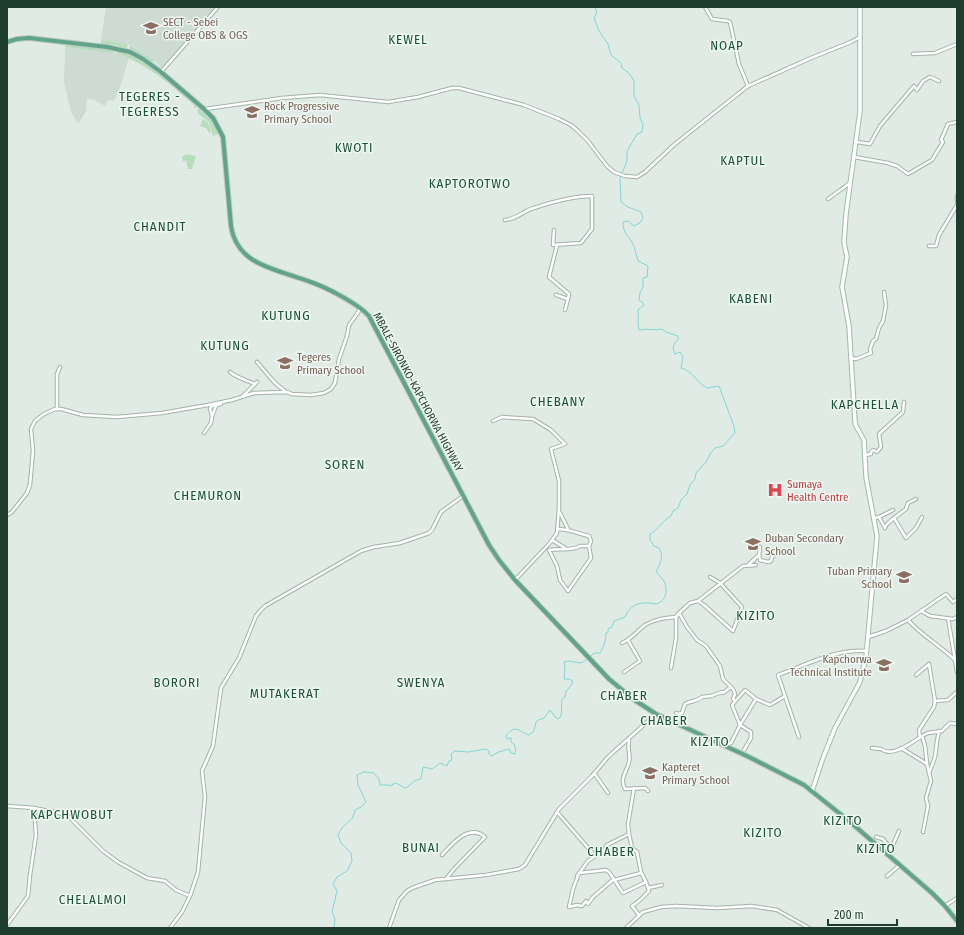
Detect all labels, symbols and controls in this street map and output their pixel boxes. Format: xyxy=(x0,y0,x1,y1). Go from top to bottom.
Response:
place label: SECT - Sebei College OBS & OGS xyxy=(163,16,248,42)
school or university icon: SECT - Sebei College OBS & OGS xyxy=(142,19,160,37)
district label: KEWEL xyxy=(388,32,428,47)
district label: NOAP xyxy=(710,38,744,53)
district label: TEGERES - TEGERESS xyxy=(119,89,181,119)
place label: Rock Progressive Primary School xyxy=(264,100,339,126)
school or university icon: Rock Progressive Primary School xyxy=(243,103,261,121)
district label: KWOTI xyxy=(335,140,373,155)
district label: KAPTUL xyxy=(720,153,766,168)
district label: KAPTOROTWO xyxy=(429,176,511,191)
district label: CHANDIT xyxy=(133,219,187,234)
district label: KABENI xyxy=(729,291,773,306)
district label: KUTUNG xyxy=(261,308,311,323)
street label: MBALE-SIRONKO-KAPCHORWA HIGHWAY xyxy=(370,310,466,474)
district label: KUTUNG xyxy=(200,338,250,353)
place label: Tegeres Primary School xyxy=(297,351,365,377)
school or university icon: Tegeres Primary School xyxy=(276,354,294,372)
district label: CHEBANY xyxy=(530,394,586,409)
district label: KAPCHELLA xyxy=(831,397,899,412)
district label: SOREN xyxy=(325,457,365,472)
place label: Sumaya Health Centre xyxy=(787,478,848,504)
hospital icon: Sumaya Health Centre xyxy=(766,481,784,499)
district label: CHEMURON xyxy=(174,488,242,503)
place label: Duban Secondary School xyxy=(765,532,844,558)
school or university icon: Duban Secondary School xyxy=(744,535,762,553)
place label: Tuban Primary School xyxy=(827,565,892,591)
school or university icon: Tuban Primary School xyxy=(895,568,913,586)
district label: KIZITO xyxy=(736,608,776,623)
place label: Kapchorwa Technical Institute xyxy=(790,653,872,679)
school or university icon: Kapchorwa Technical Institute xyxy=(875,656,893,674)
district label: BORORI xyxy=(154,675,200,690)
district label: SWENYA xyxy=(397,675,445,690)
district label: MUTAKERAT xyxy=(250,686,320,701)
district label: CHABER xyxy=(600,688,648,703)
district label: CHABER xyxy=(640,713,688,728)
district label: KIZITO xyxy=(690,734,730,749)
place label: Kapteret Primary School xyxy=(662,761,730,787)
school or university icon: Kapteret Primary School xyxy=(641,764,659,782)
district label: KAPCHWOBUT xyxy=(30,807,114,822)
district label: KIZITO xyxy=(823,813,863,828)
district label: KIZITO xyxy=(743,825,783,840)
district label: BUNAI xyxy=(402,840,440,855)
district label: KIZITO xyxy=(856,841,896,856)
district label: CHABER xyxy=(587,844,635,859)
district label: CHELALMOI xyxy=(59,892,127,907)
scale bar xyxy=(828,901,897,927)
text: 200 m xyxy=(834,908,864,922)

